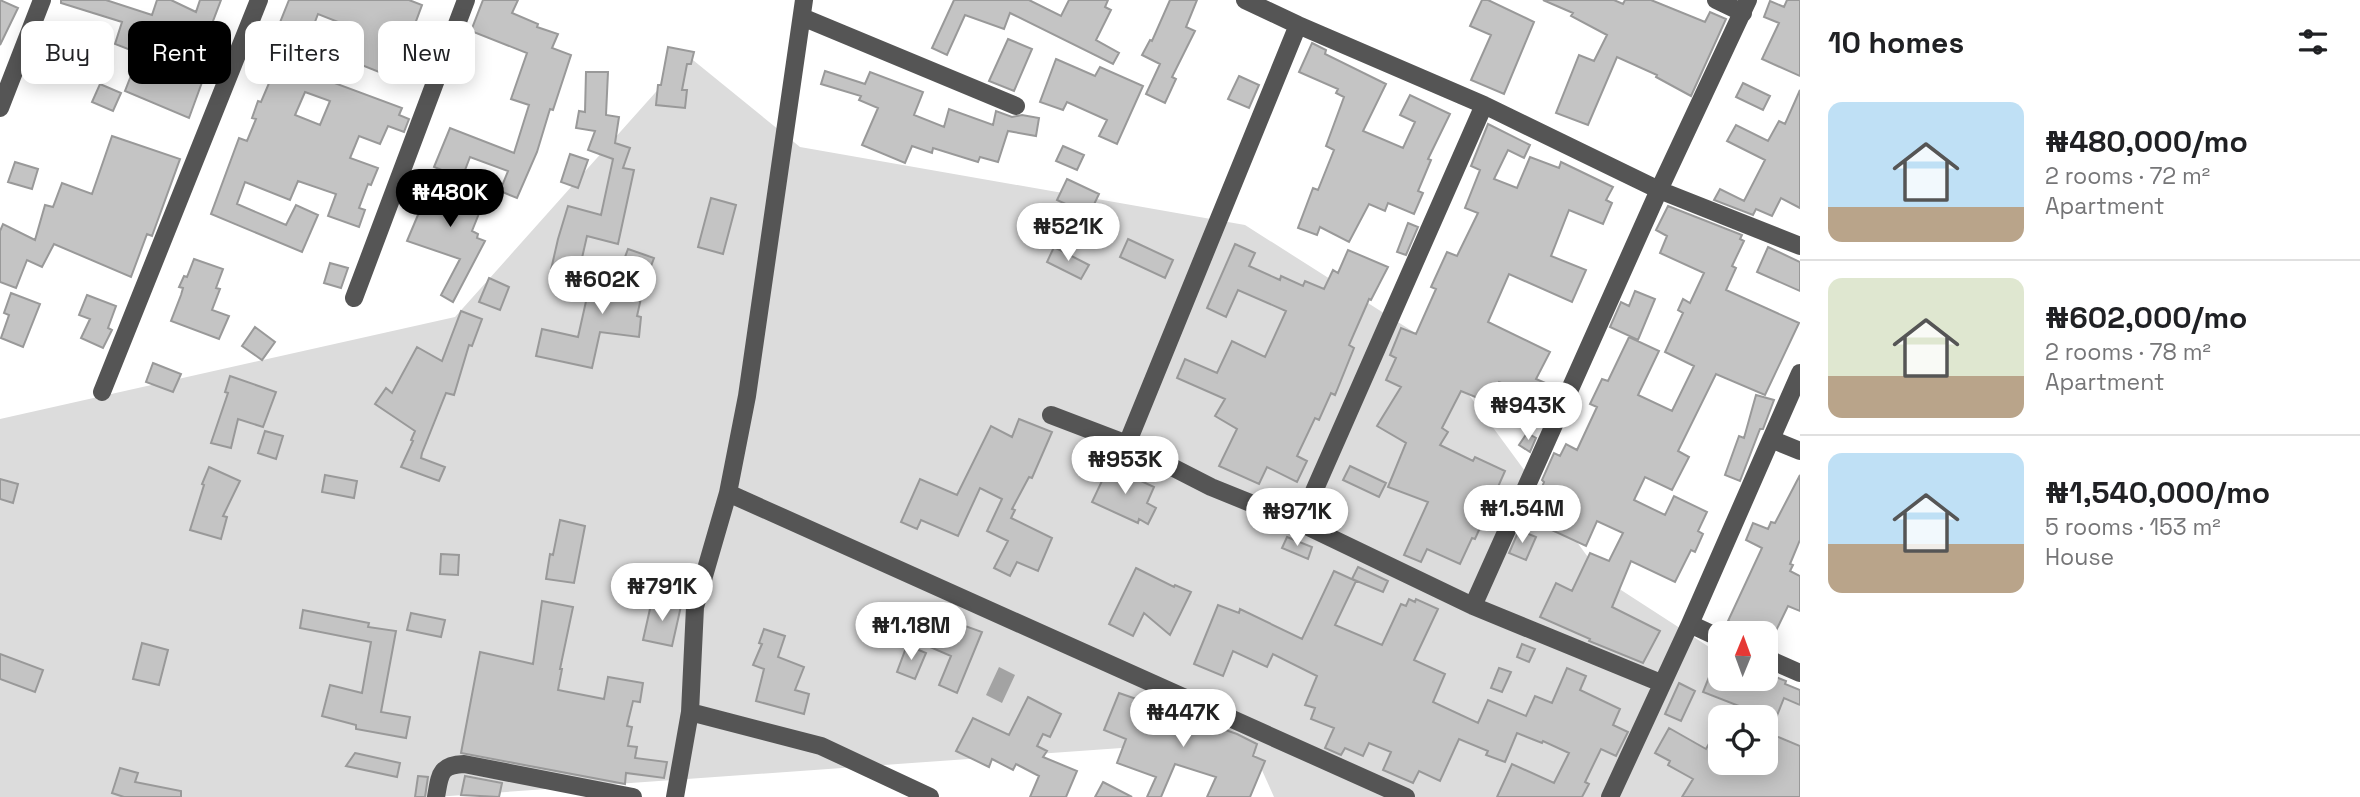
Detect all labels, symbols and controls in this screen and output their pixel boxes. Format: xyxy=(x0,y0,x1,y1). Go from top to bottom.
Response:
chip: Buy xyxy=(21,21,114,84)
chip: Rent xyxy=(128,21,231,84)
chip: Filters xyxy=(245,21,364,84)
chip: New xyxy=(378,21,475,84)
text: 10 homes xyxy=(1828,23,1964,62)
icon: filters xyxy=(2294,23,2332,61)
text: ₦480,000/mo xyxy=(2045,122,2248,161)
icon: home xyxy=(1884,130,1968,214)
text: 2 rooms · 72 m² xyxy=(2045,161,2210,191)
pin: ₦480K xyxy=(401,170,499,229)
text: ₦480K xyxy=(412,177,488,207)
text: Apartment xyxy=(2045,191,2165,221)
pin: ₦521K xyxy=(1019,204,1117,263)
text: ₦521K xyxy=(1033,211,1103,241)
pin: ₦602K xyxy=(553,256,651,316)
text: ₦602K xyxy=(564,264,640,294)
text: ₦602,000/mo xyxy=(2045,298,2247,337)
icon: home xyxy=(1884,306,1968,390)
text: 2 rooms · 78 m² xyxy=(2045,337,2211,367)
text: Apartment xyxy=(2045,367,2165,397)
pin: ₦943K xyxy=(1479,382,1577,442)
text: ₦943K xyxy=(1490,390,1566,420)
pin: ₦953K xyxy=(1076,436,1174,496)
text: ₦953K xyxy=(1088,444,1162,474)
text: ₦1,540,000/mo xyxy=(2045,473,2270,512)
icon: home xyxy=(1884,481,1968,565)
pin: ₦1.54M xyxy=(1465,486,1579,545)
pin: ₦971K xyxy=(1248,489,1346,548)
text: ₦1.54M xyxy=(1480,493,1564,523)
text: ₦971K xyxy=(1262,496,1332,526)
text: 5 rooms · 153 m² xyxy=(2045,512,2221,542)
text: House xyxy=(2045,542,2114,572)
pin: ₦791K xyxy=(613,564,711,623)
text: ₦791K xyxy=(627,571,697,601)
pin: ₦1.18M xyxy=(854,602,968,662)
text: ₦1.18M xyxy=(871,610,951,640)
north arrow xyxy=(1708,621,1778,691)
map controls xyxy=(1708,621,1778,775)
pin: ₦447K xyxy=(1134,690,1232,749)
text: ₦447K xyxy=(1146,697,1220,727)
button: locate xyxy=(1708,705,1778,775)

